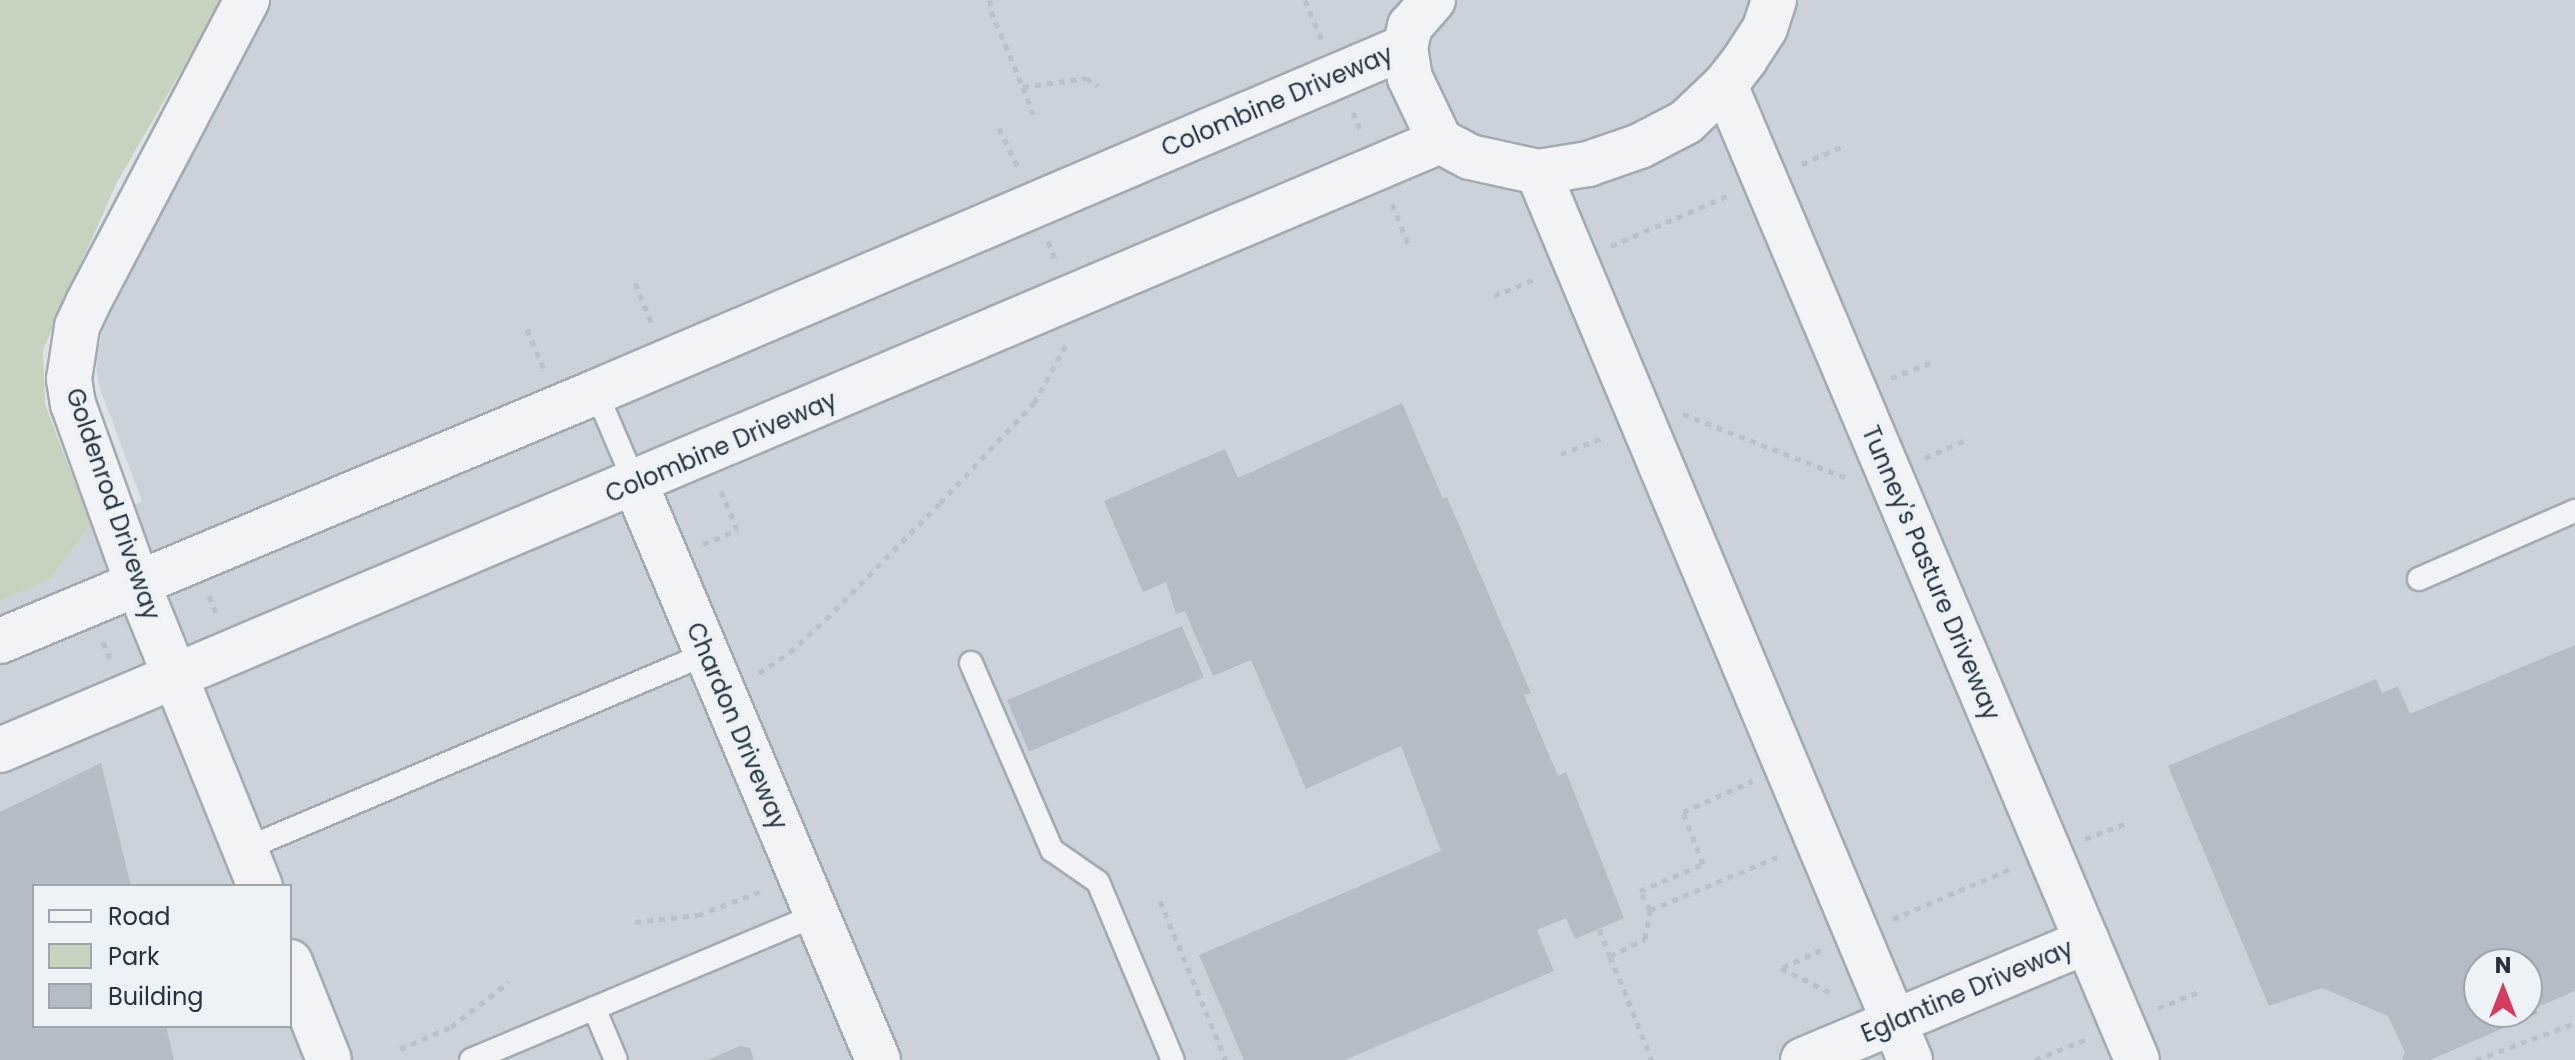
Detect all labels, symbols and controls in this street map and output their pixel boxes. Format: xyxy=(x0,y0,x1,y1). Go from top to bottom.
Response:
street label: Colombine Driveway xyxy=(1157,39,1397,163)
street label: Goldenrod Driveway xyxy=(60,384,166,624)
street label: Colombine Driveway xyxy=(601,385,841,509)
street label: Tunney's Pasture Driveway xyxy=(1856,422,2006,724)
street label: Chardon Driveway xyxy=(680,618,794,834)
legend xyxy=(32,884,292,1028)
text: Road xyxy=(108,900,170,933)
street label: Eglantine Driveway xyxy=(1857,933,2077,1049)
text: Park xyxy=(108,940,159,973)
north arrow xyxy=(2463,948,2543,1028)
text: N xyxy=(2495,950,2511,981)
text: Building xyxy=(108,980,204,1013)

